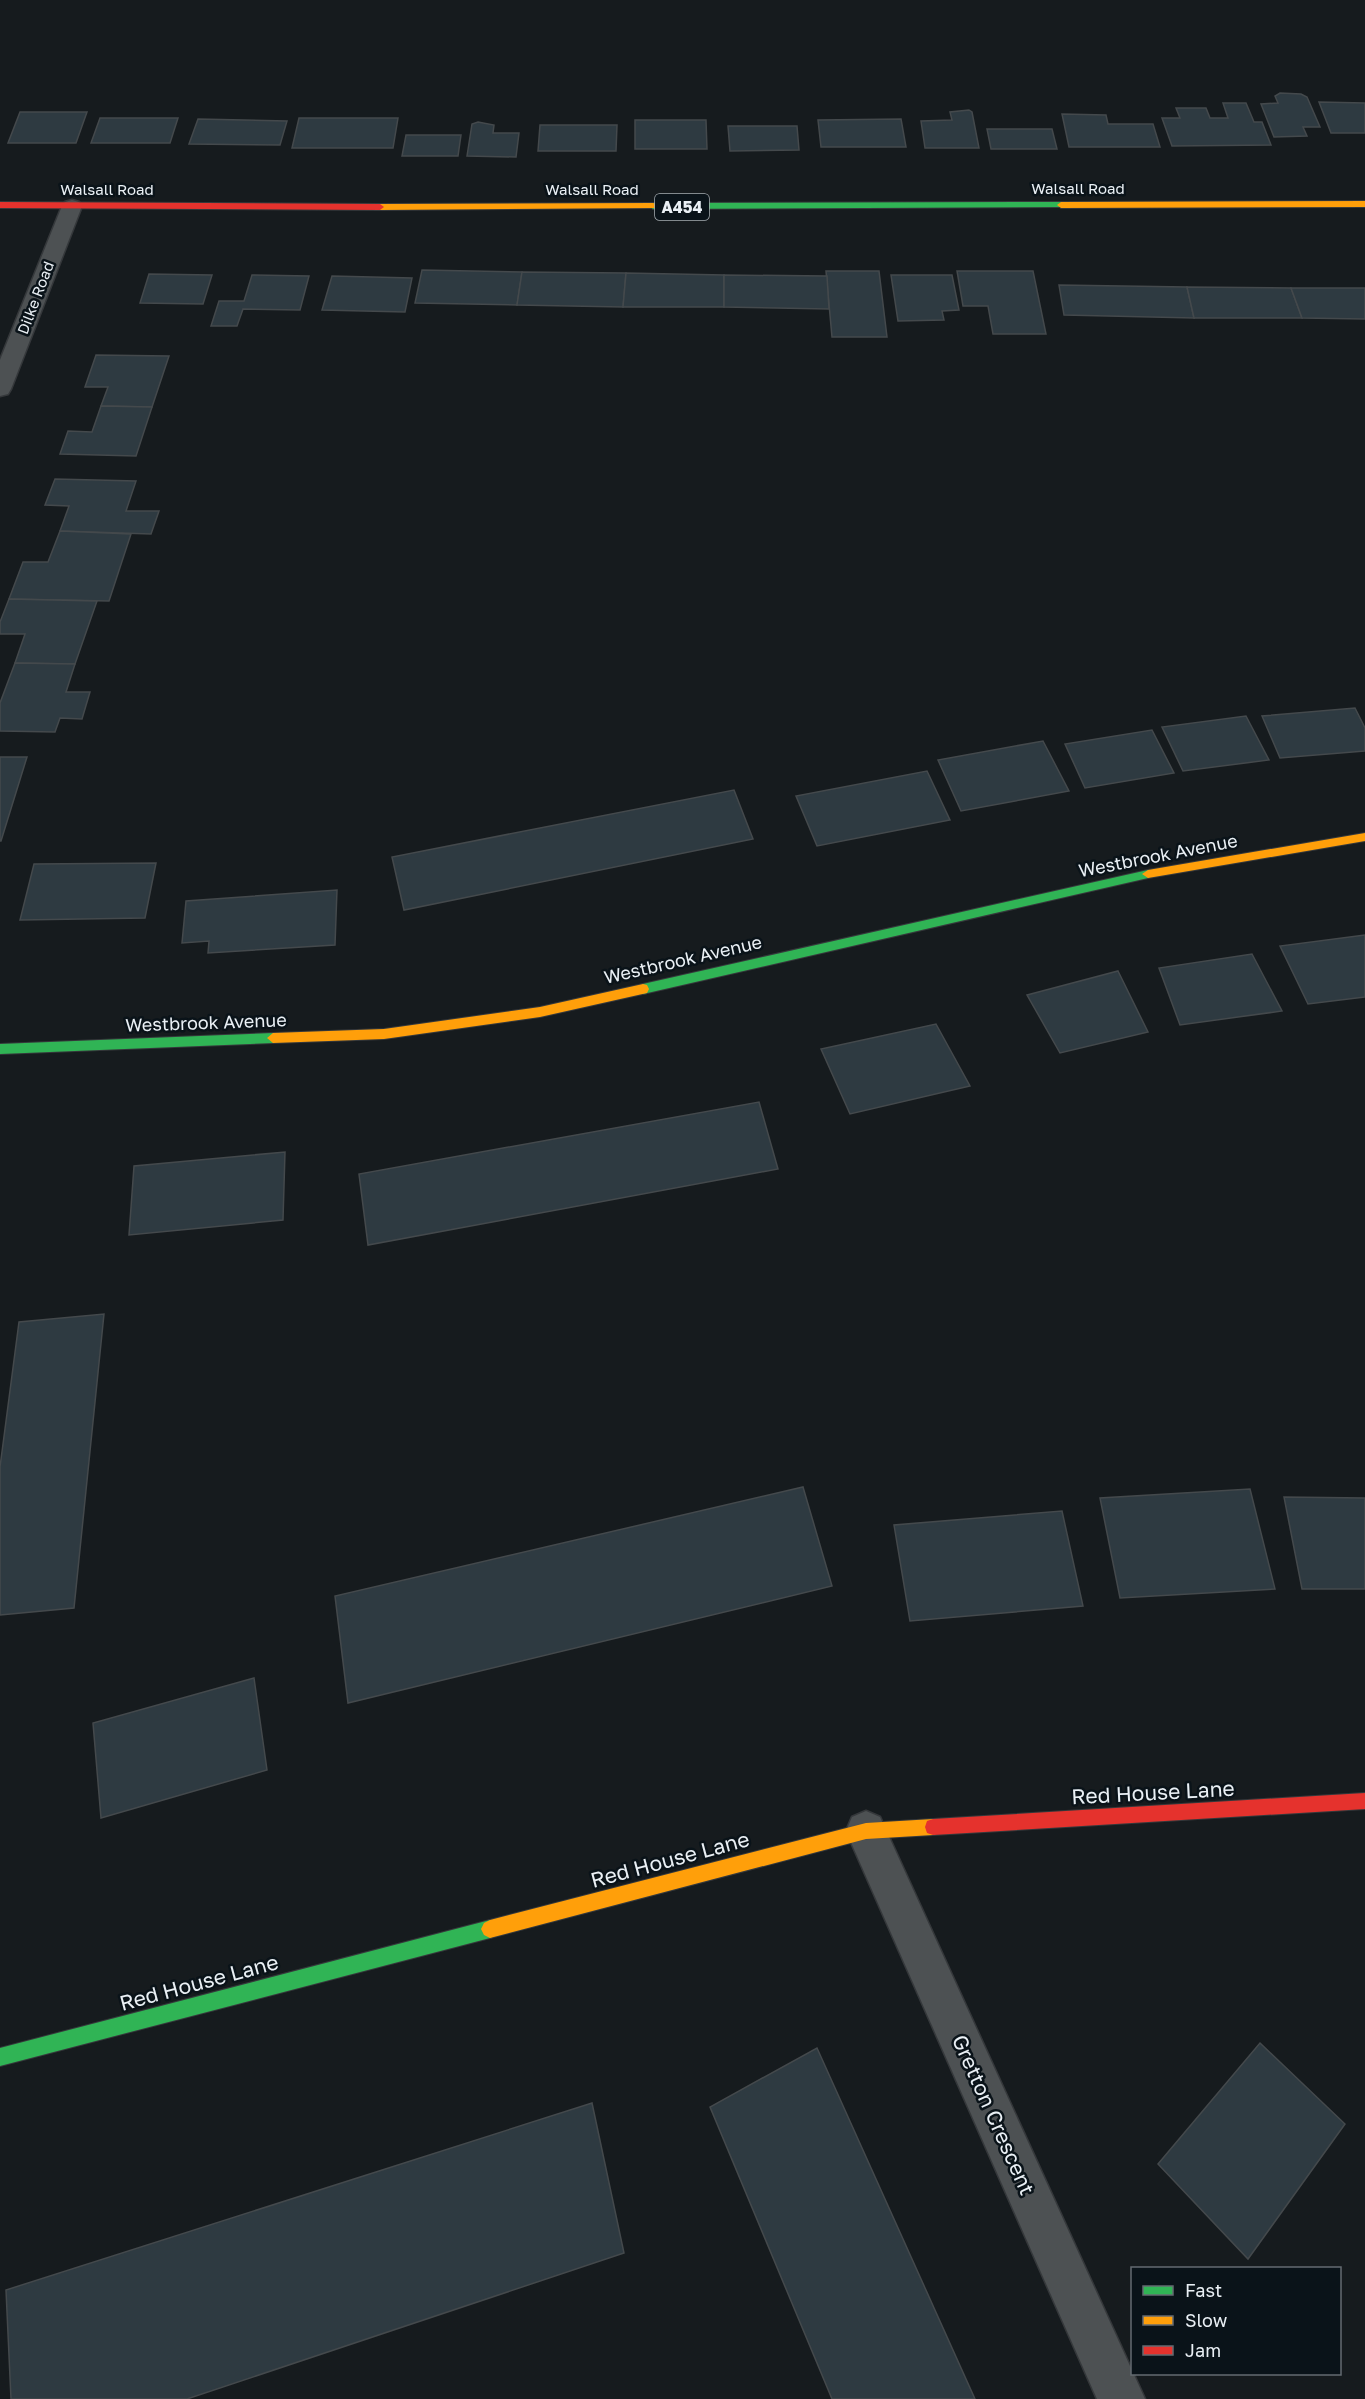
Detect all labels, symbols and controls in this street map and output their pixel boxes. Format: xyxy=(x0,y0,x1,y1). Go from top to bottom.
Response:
street label: Walsall Road xyxy=(1031,179,1125,197)
street label: Walsall Road xyxy=(60,180,154,198)
street label: Walsall Road xyxy=(545,180,639,198)
road number: A454 xyxy=(655,194,709,220)
street label: Dilke Road xyxy=(13,259,57,337)
street label: Westbrook Avenue xyxy=(1076,829,1239,881)
street label: Westbrook Avenue xyxy=(602,930,764,988)
street label: Westbrook Avenue xyxy=(125,1008,287,1036)
street label: Red House Lane xyxy=(1071,1775,1235,1809)
street label: Red House Lane xyxy=(587,1825,752,1893)
street label: Red House Lane xyxy=(116,1948,281,2016)
street label: Gretton Crescent xyxy=(947,2030,1041,2199)
legend xyxy=(1131,2267,1341,2375)
text: Fast xyxy=(1185,2279,1222,2301)
text: Slow xyxy=(1185,2309,1228,2331)
text: Jam xyxy=(1185,2339,1221,2361)

